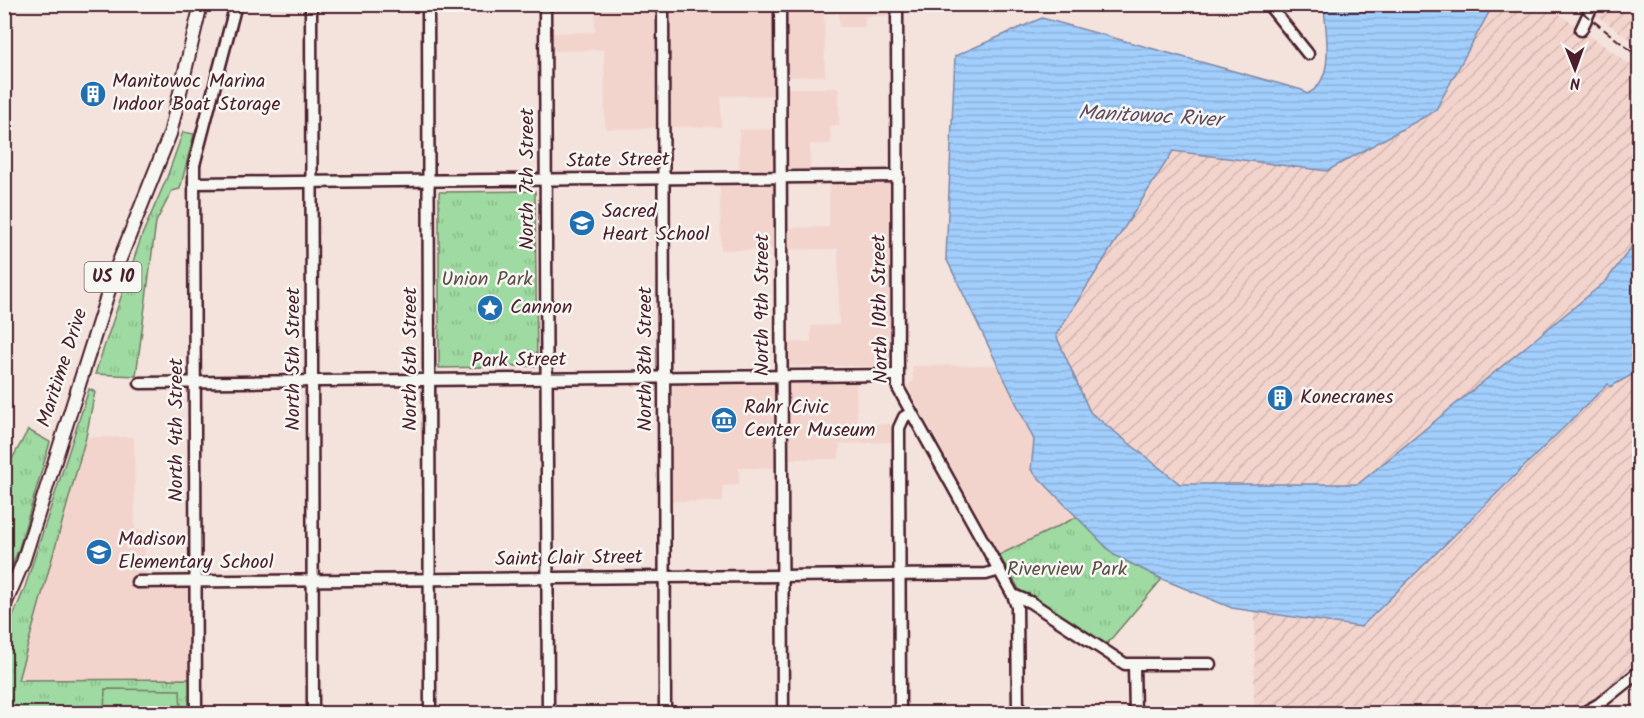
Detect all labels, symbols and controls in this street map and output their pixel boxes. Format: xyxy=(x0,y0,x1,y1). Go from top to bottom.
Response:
north arrow xyxy=(1545,39,1605,99)
place label: Manitowoc Marina Indoor Boat Storage xyxy=(112,66,280,121)
text: N xyxy=(1570,70,1581,95)
building icon: Manitowoc Marina Indoor Boat Storage xyxy=(78,79,108,109)
water label: Manitowoc River xyxy=(1077,97,1227,137)
street label: North 7th Street xyxy=(512,108,544,250)
street label: State Street xyxy=(566,144,670,178)
place label: Sacred Heart School xyxy=(602,196,710,251)
school or university icon: Sacred Heart School xyxy=(567,208,597,238)
street label: North 9th Street xyxy=(747,233,779,376)
street label: North 10th Street xyxy=(864,234,898,384)
road number: US 10 xyxy=(84,262,142,292)
park label: Union Park xyxy=(441,264,533,296)
street label: North 8th Street xyxy=(630,286,662,431)
street label: North 5th Street xyxy=(278,287,310,431)
street label: North 6th Street xyxy=(395,287,427,431)
place label: Cannon xyxy=(510,292,572,324)
place icon: Cannon xyxy=(475,293,505,323)
street label: Maritime Drive xyxy=(29,304,97,432)
street label: Park Street xyxy=(471,344,567,378)
street label: North 4th Street xyxy=(161,358,193,502)
place label: Konecranes xyxy=(1300,382,1394,414)
building icon: Konecranes xyxy=(1265,383,1295,413)
place label: Rahr Civic Center Museum xyxy=(744,392,876,447)
museum icon: Rahr Civic Center Museum xyxy=(709,405,739,435)
place label: Madison Elementary School xyxy=(118,524,274,579)
school or university icon: Madison Elementary School xyxy=(84,537,114,567)
street label: Saint Clair Street xyxy=(495,542,643,576)
park label: Riverview Park xyxy=(1007,554,1128,586)

